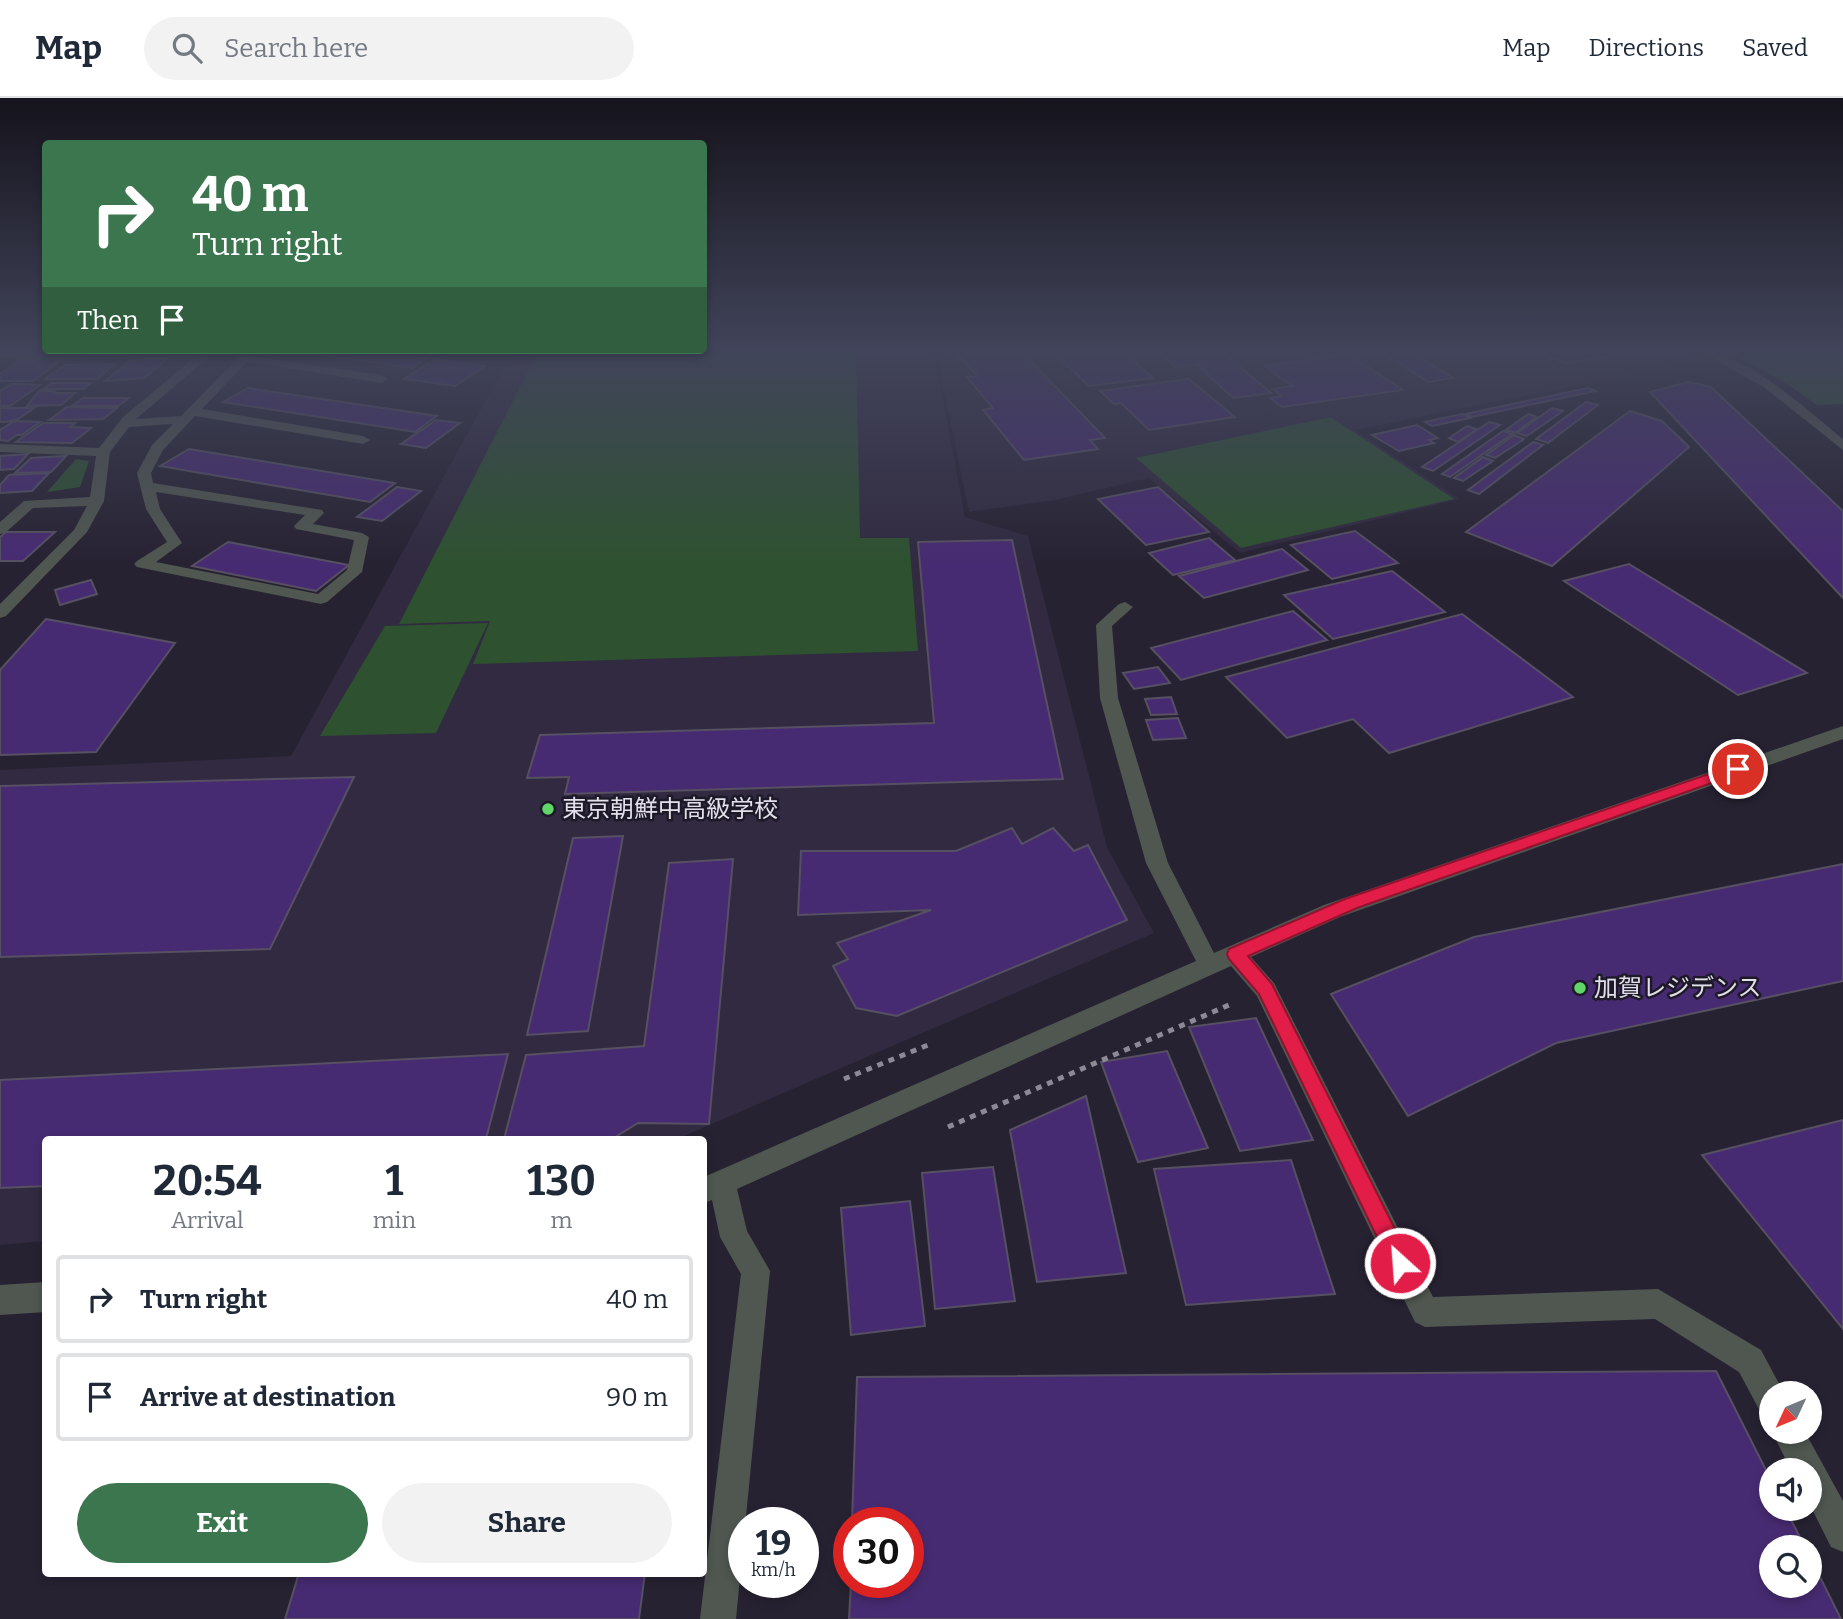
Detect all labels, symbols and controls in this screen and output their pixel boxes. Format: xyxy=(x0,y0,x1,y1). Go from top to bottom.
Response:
search box xyxy=(144,17,634,80)
text: Map xyxy=(35,28,102,68)
icon: search xyxy=(168,29,206,67)
text: Search here xyxy=(224,33,368,64)
text: Map xyxy=(1502,34,1551,62)
text: Directions xyxy=(1589,34,1704,62)
text: Saved xyxy=(1742,34,1808,62)
text: 40 m xyxy=(192,165,309,224)
icon: right xyxy=(77,168,168,259)
text: Turn right xyxy=(192,225,343,263)
icon: arrive xyxy=(153,301,191,339)
text: Then xyxy=(77,305,139,336)
pin xyxy=(1708,739,1768,799)
icon: arrive xyxy=(1719,750,1757,788)
place label: 東京朝鮮中高級学校 xyxy=(562,795,778,823)
marker: 東京朝鮮中高級学校 xyxy=(540,801,556,817)
place label: 加賀レジデンス xyxy=(1594,974,1762,1002)
marker: 加賀レジデンス xyxy=(1572,980,1588,996)
text: 20:54 xyxy=(153,1156,262,1206)
text: 1 xyxy=(385,1156,403,1206)
text: 130 xyxy=(527,1156,596,1206)
text: Arrival xyxy=(171,1206,244,1234)
text: min xyxy=(373,1206,416,1234)
text: m xyxy=(551,1206,572,1234)
position arrow xyxy=(1363,1226,1437,1300)
icon: right xyxy=(81,1280,119,1318)
text: Turn right xyxy=(140,1284,267,1315)
text: 40 m xyxy=(606,1284,668,1315)
icon: arrive xyxy=(81,1378,119,1416)
north arrow xyxy=(1759,1381,1822,1444)
map controls xyxy=(1759,1381,1822,1598)
text: Arrive at destination xyxy=(140,1382,395,1413)
text: 90 m xyxy=(606,1382,668,1413)
button: sound xyxy=(1759,1458,1822,1521)
button: Exit xyxy=(77,1483,368,1563)
button: Share xyxy=(382,1483,672,1563)
speed limit sign: 30 xyxy=(833,1507,924,1598)
text: 19 xyxy=(756,1522,791,1564)
button: search xyxy=(1759,1535,1822,1598)
text: km/h xyxy=(751,1559,796,1581)

